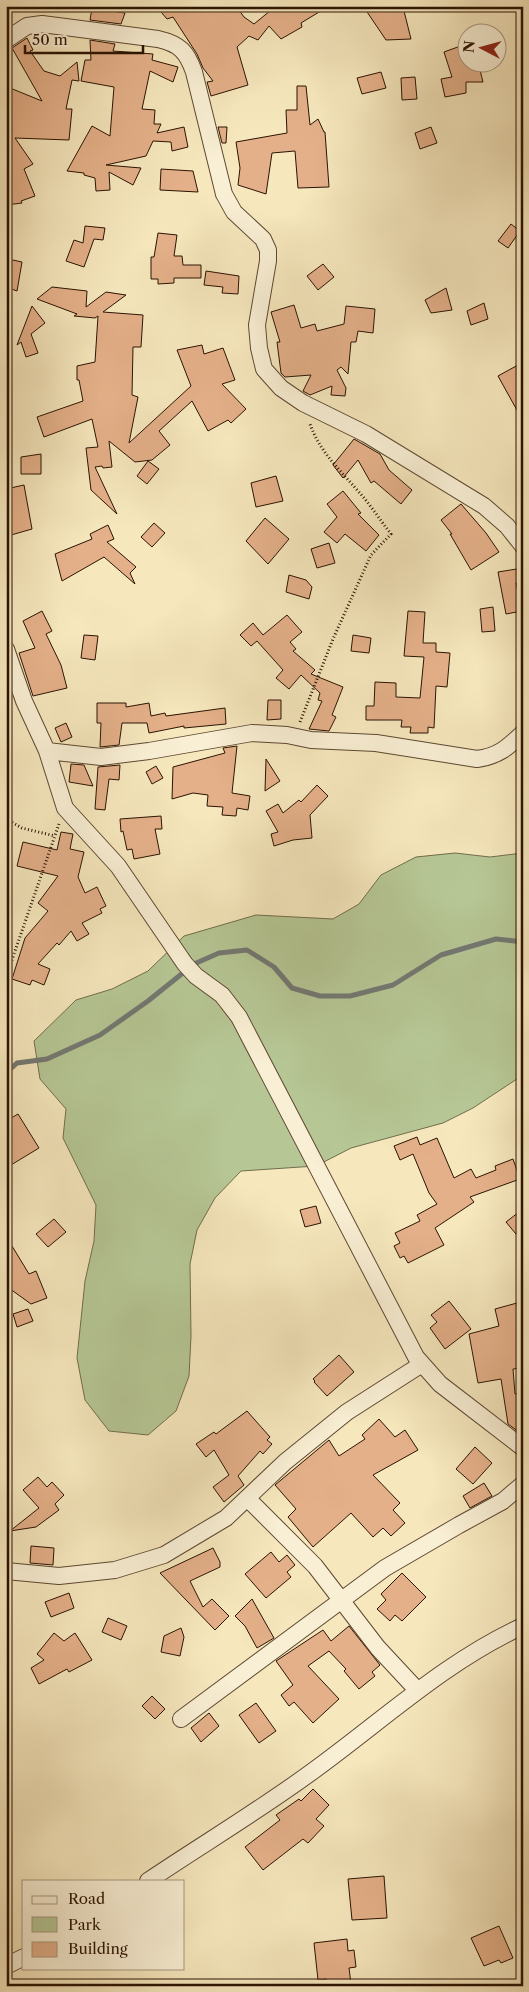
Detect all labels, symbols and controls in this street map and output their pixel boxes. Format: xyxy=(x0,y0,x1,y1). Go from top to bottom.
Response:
scale bar xyxy=(25,22,142,54)
north arrow xyxy=(456,22,506,72)
text: 50 m xyxy=(32,30,68,49)
text: N xyxy=(459,40,479,54)
legend xyxy=(22,1880,185,1970)
text: Road xyxy=(68,1889,105,1908)
text: Park xyxy=(68,1915,102,1934)
text: Building xyxy=(68,1939,128,1958)

